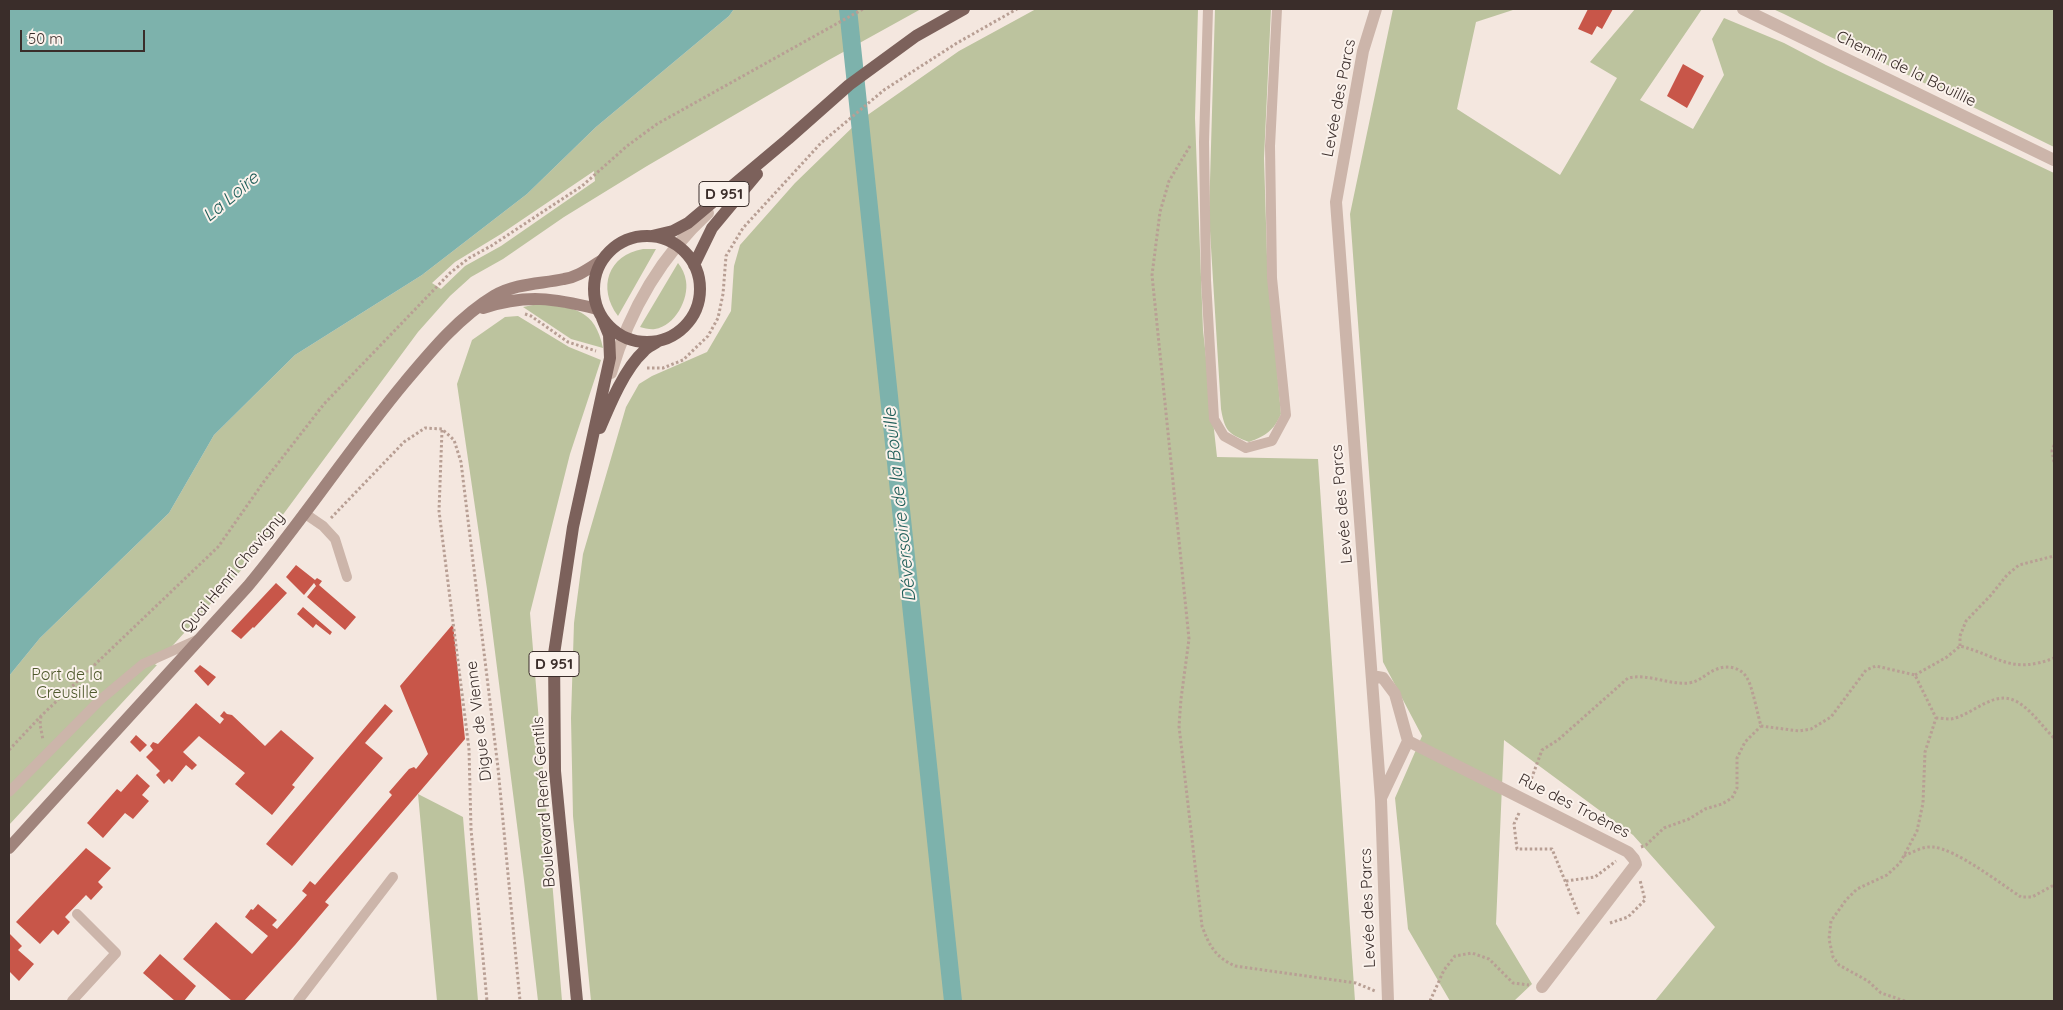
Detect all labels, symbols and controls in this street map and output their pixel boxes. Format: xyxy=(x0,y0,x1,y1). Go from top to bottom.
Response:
scale bar xyxy=(22,20,148,52)
street label: Chemin de la Bouillie xyxy=(1833,27,1979,111)
text: 50 m xyxy=(28,29,63,48)
street label: Levée des Parcs xyxy=(1318,37,1360,159)
water label: La Loire xyxy=(199,167,263,227)
road number: D 951 xyxy=(699,182,749,206)
water label: Déversoire de la Bouille xyxy=(879,407,921,603)
street label: Levée des Parcs xyxy=(1327,444,1357,564)
street label: Quai Henri Chavigny xyxy=(177,509,289,637)
road number: D 951 xyxy=(529,652,579,676)
street label: Digue de Vienne xyxy=(462,660,496,782)
park label: Port de la Creusille xyxy=(31,665,103,703)
street label: Boulevard René Gentils xyxy=(528,716,560,888)
street label: Rue des Troènes xyxy=(1515,770,1633,842)
street label: Levée des Parcs xyxy=(1356,848,1380,968)

